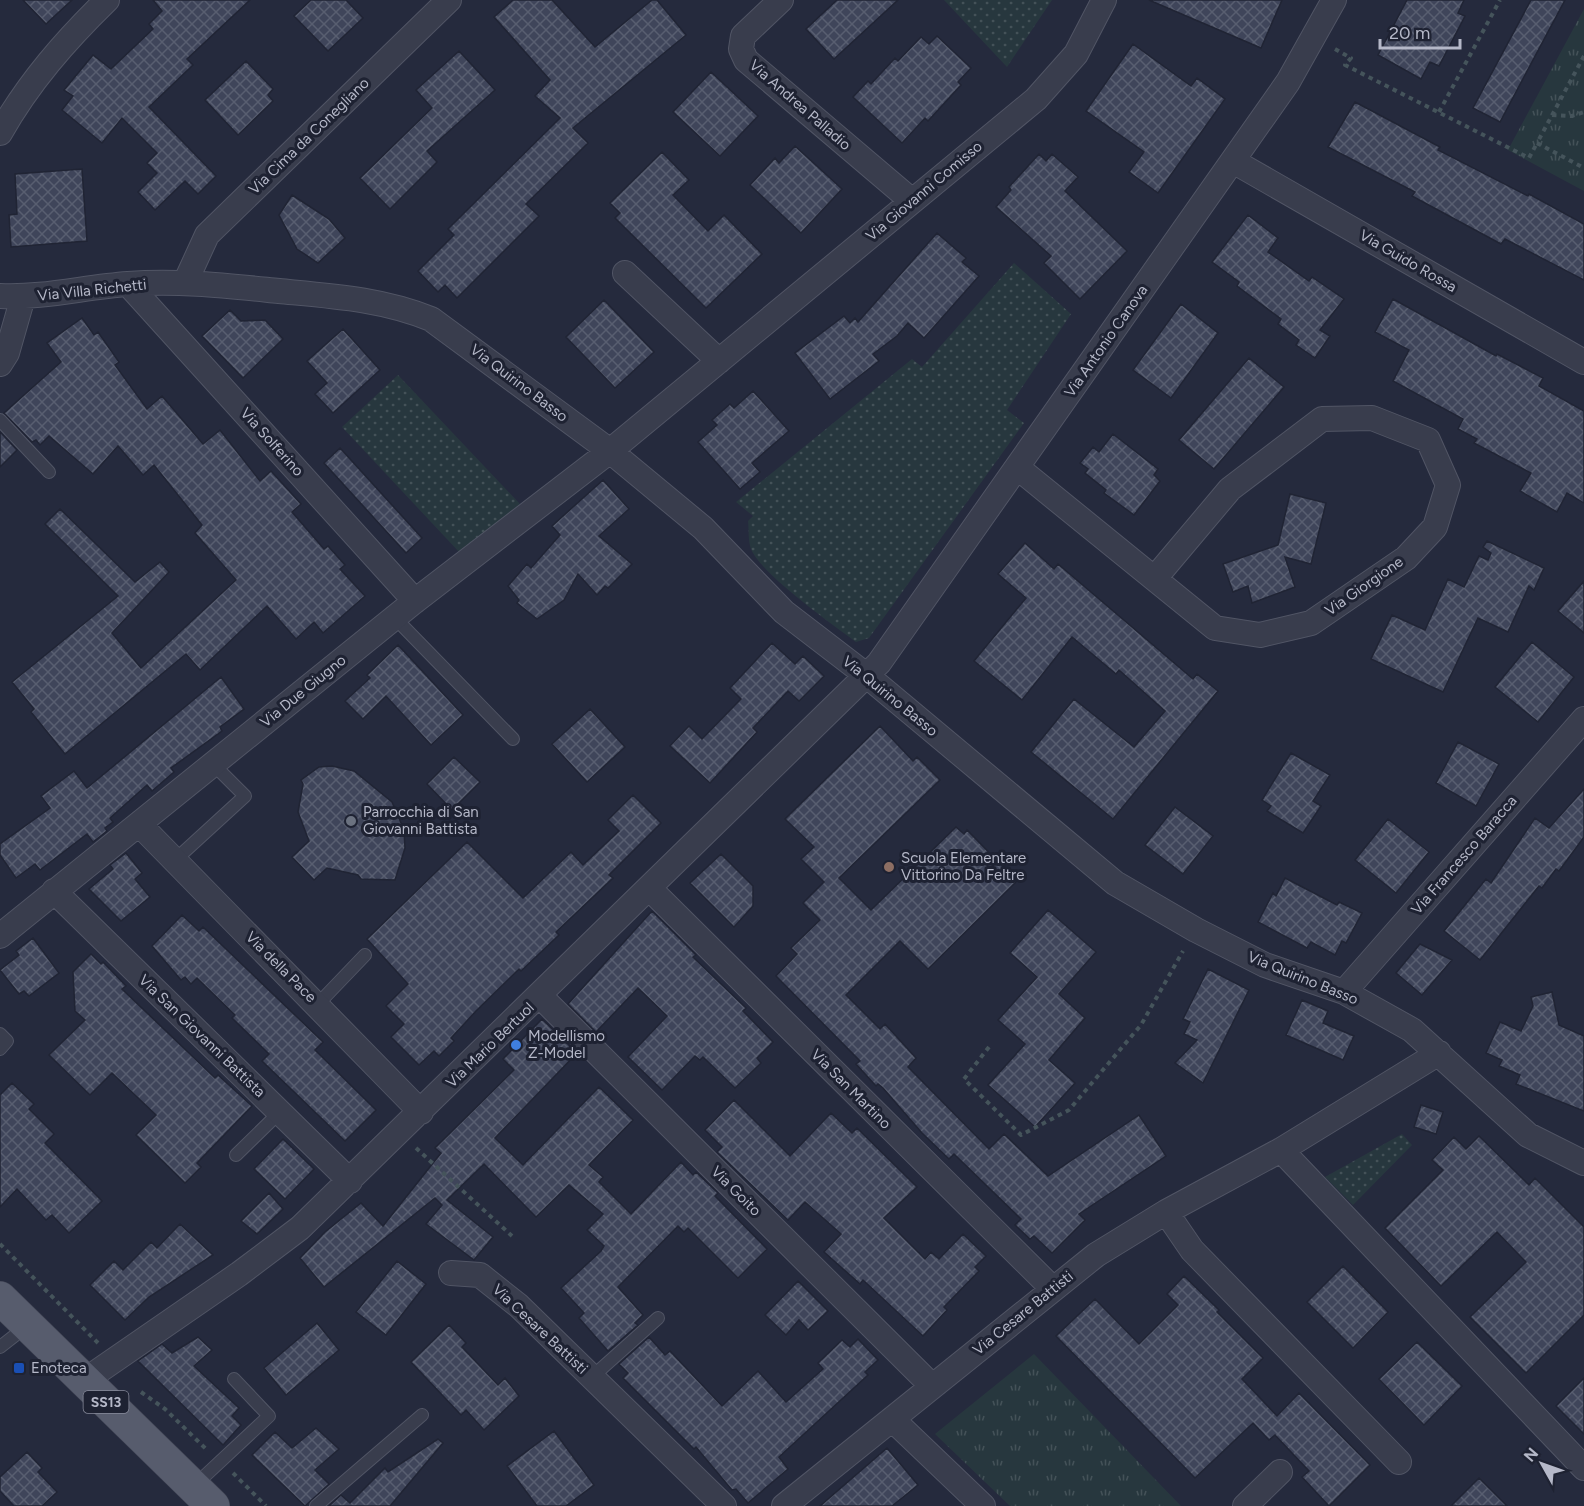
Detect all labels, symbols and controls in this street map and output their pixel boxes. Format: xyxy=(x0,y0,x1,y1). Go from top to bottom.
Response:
scale bar xyxy=(1380,12,1460,50)
text: 20 m xyxy=(1389,22,1430,44)
street label: Via Andrea Palladio xyxy=(746,56,855,154)
street label: Via Cima da Conegliano xyxy=(245,74,373,198)
street label: Via Giovanni Comisso xyxy=(862,137,986,245)
street label: Via Guido Rossa xyxy=(1356,226,1460,296)
street label: Via Villa Richetti xyxy=(37,275,147,305)
street label: Via Antonio Canova xyxy=(1060,281,1152,401)
street label: Via Quirino Basso xyxy=(467,340,572,426)
street label: Via Solferino xyxy=(237,404,308,480)
street label: Via Giorgione xyxy=(1321,552,1407,620)
street label: Via Due Giugno xyxy=(257,651,350,731)
street label: Via Quirino Basso xyxy=(839,652,942,740)
street label: Via Francesco Baracca xyxy=(1407,792,1521,918)
place label: Parrocchia di San Giovanni Battista xyxy=(363,803,479,838)
marker: Parrocchia di San Giovanni Battista xyxy=(344,814,358,828)
place label: Scuola Elementare Vittorino Da Feltre xyxy=(901,849,1026,884)
marker: Scuola Elementare Vittorino Da Feltre xyxy=(882,860,896,874)
street label: Via della Pace xyxy=(242,928,320,1006)
street label: Via Quirino Basso xyxy=(1245,948,1361,1008)
street label: Via San Giovanni Battista xyxy=(135,971,269,1101)
street label: Via Mario Bertuol xyxy=(442,999,538,1091)
place label: Modellismo Z-Model xyxy=(528,1027,605,1062)
marker: Modellismo Z-Model xyxy=(509,1038,523,1052)
street label: Via San Martino xyxy=(807,1045,895,1133)
street label: Via Goito xyxy=(707,1162,765,1220)
street label: Via Cesare Battisti xyxy=(969,1267,1077,1359)
street label: Via Cesare Battisti xyxy=(489,1280,591,1378)
place label: Enoteca xyxy=(31,1359,87,1377)
marker: Enoteca xyxy=(12,1361,26,1375)
road number: SS13 xyxy=(84,1391,128,1413)
north arrow xyxy=(1512,1434,1572,1494)
text: N xyxy=(1520,1444,1542,1466)

